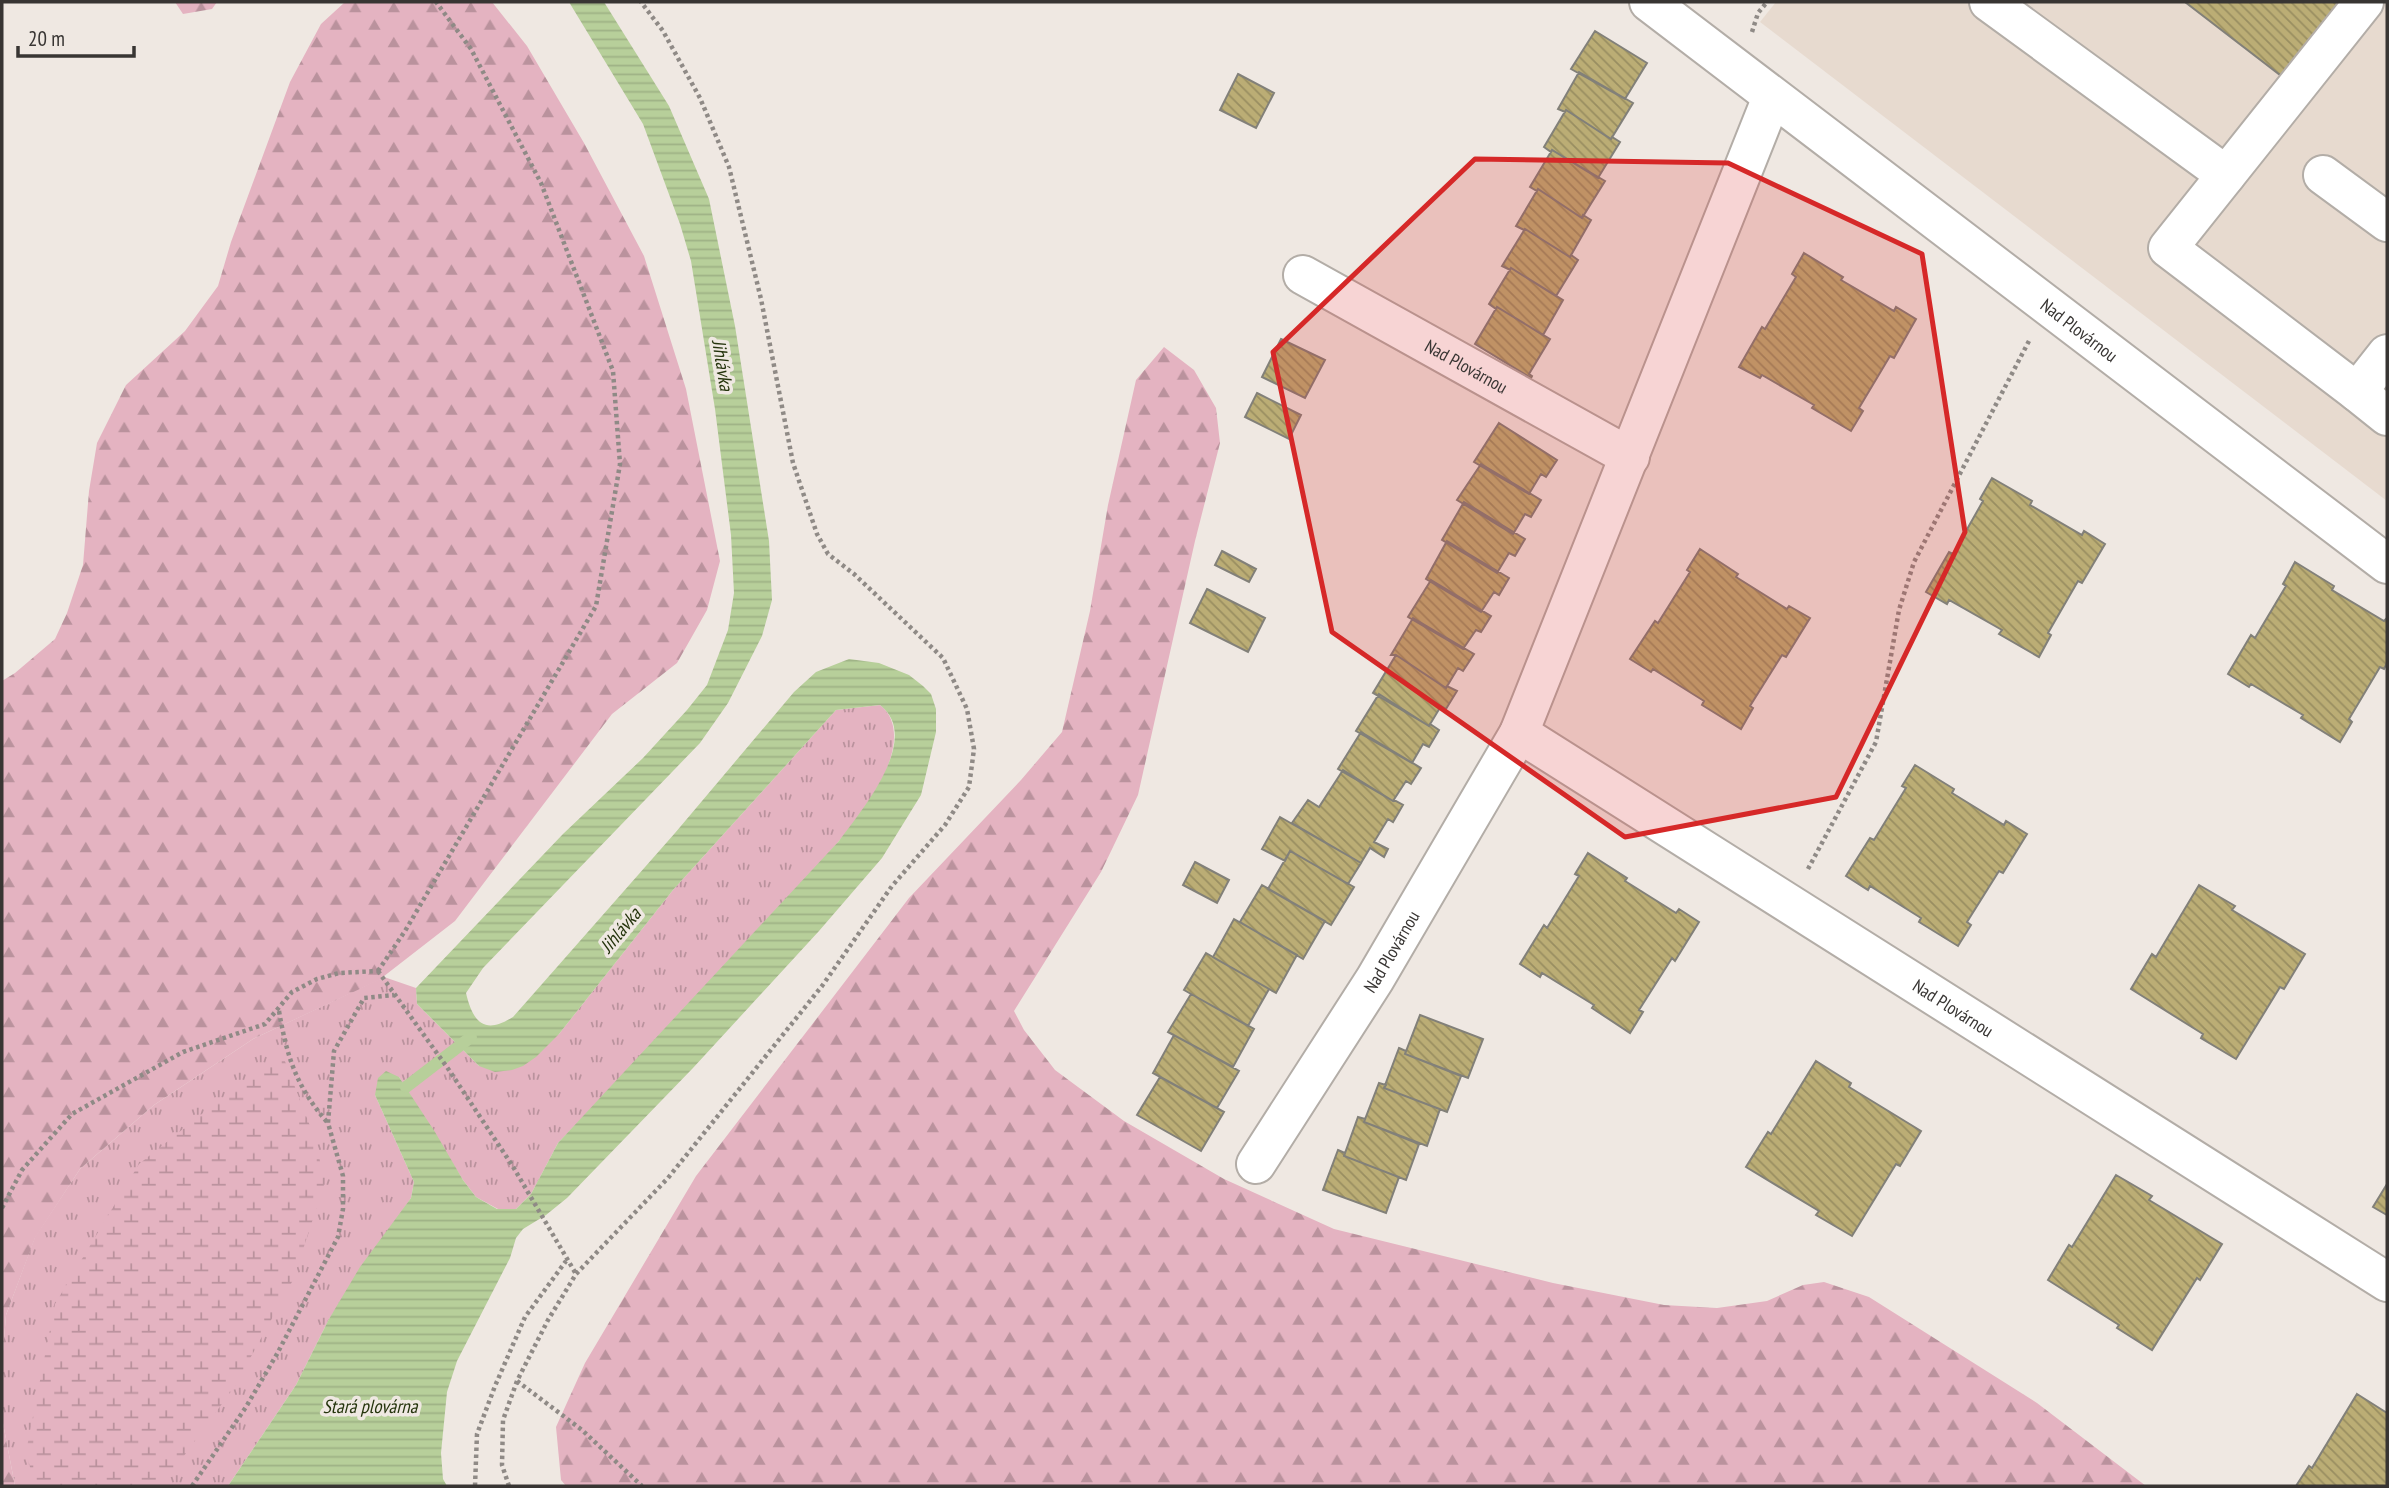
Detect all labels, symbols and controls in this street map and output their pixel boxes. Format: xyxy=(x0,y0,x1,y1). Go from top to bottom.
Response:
scale bar xyxy=(18,14,133,58)
text: 20 m xyxy=(28,25,65,52)
street label: Nad Plovárnou xyxy=(2036,293,2123,367)
street label: Nad Plovárnou xyxy=(1421,334,1512,398)
water label: Jihlávka xyxy=(707,337,739,394)
water label: Jihlávka xyxy=(594,902,647,958)
street label: Nad Plovárnou xyxy=(1358,906,1424,997)
street label: Nad Plovárnou xyxy=(1909,974,1998,1042)
water label: Stará plovárna xyxy=(323,1394,419,1418)

